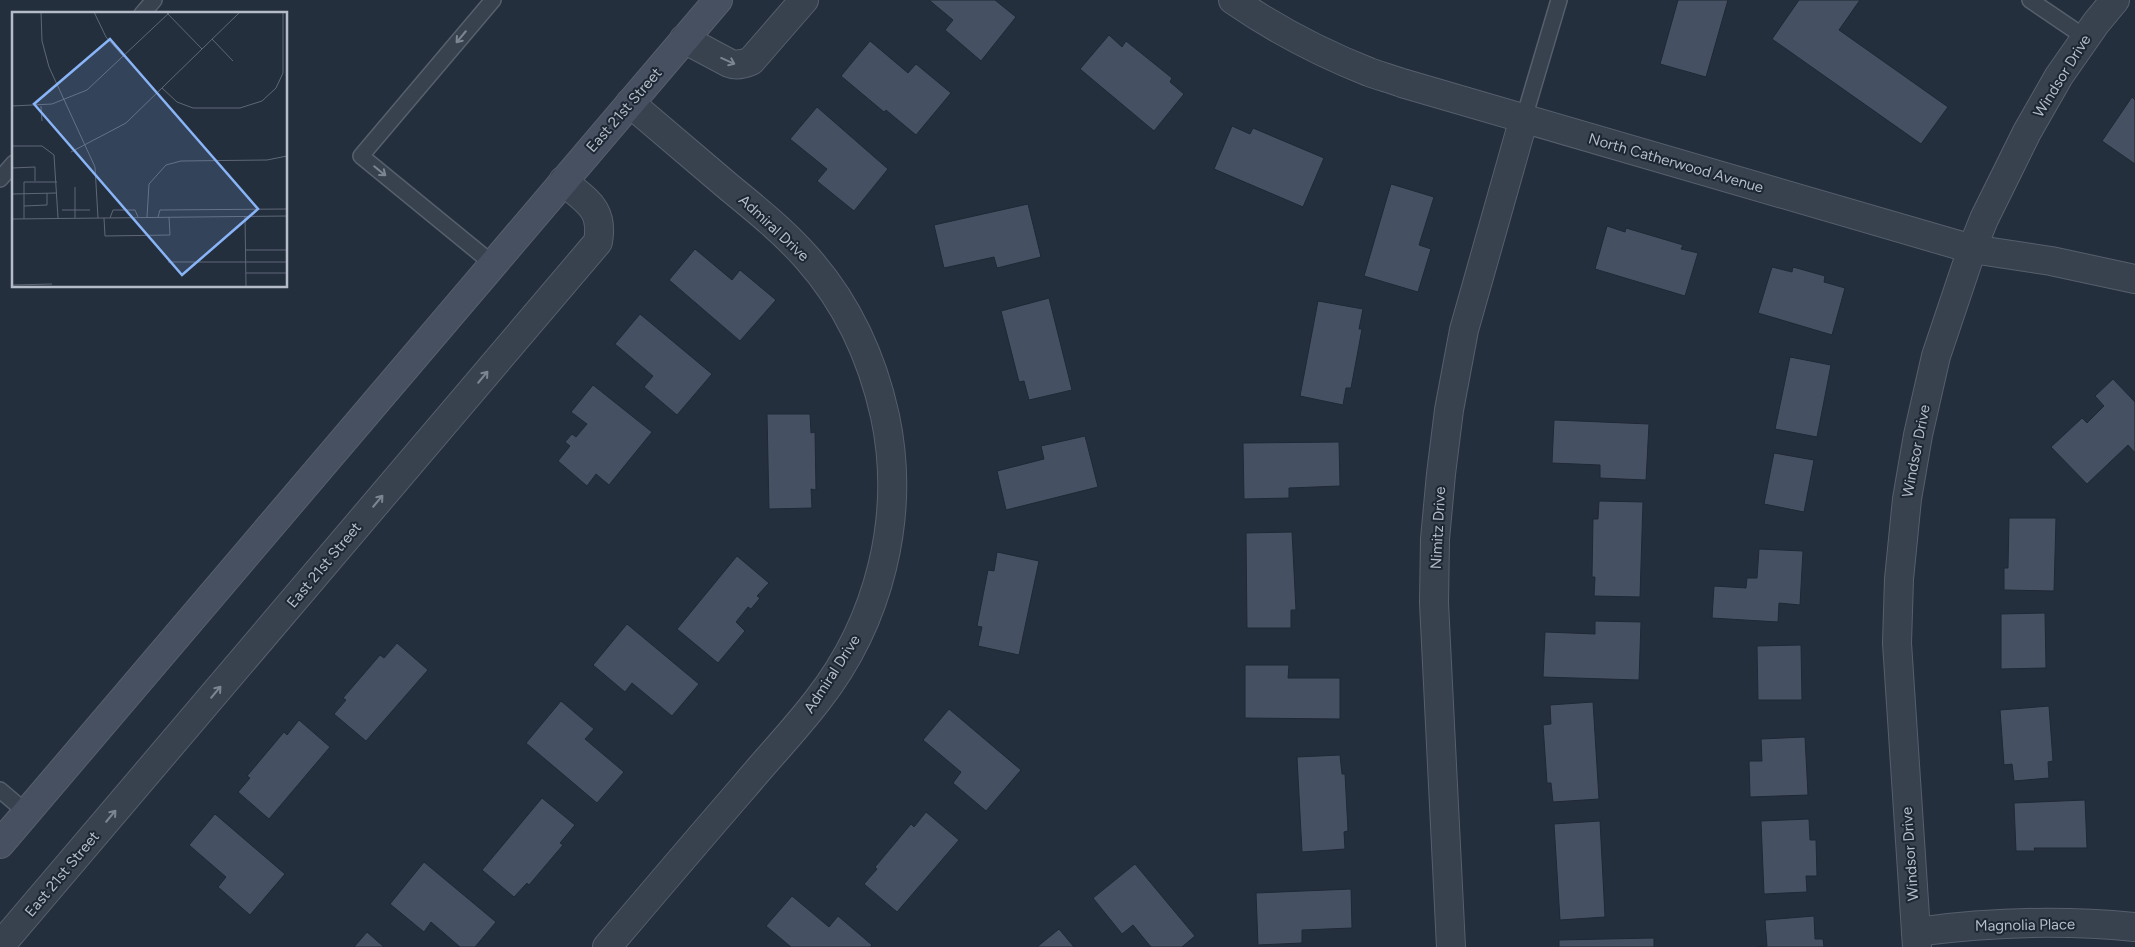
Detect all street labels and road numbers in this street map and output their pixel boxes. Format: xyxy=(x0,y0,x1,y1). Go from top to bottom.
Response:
street label: Windsor Drive xyxy=(2029,31,2095,121)
street label: East 21st Street xyxy=(582,64,666,156)
street label: North Catherwood Avenue xyxy=(1586,129,1766,197)
street label: Admiral Drive xyxy=(735,191,813,265)
street label: Windsor Drive xyxy=(1898,403,1934,499)
street label: Nimitz Drive xyxy=(1427,486,1449,570)
street label: East 21st Street xyxy=(283,518,365,611)
street label: Admiral Drive xyxy=(800,632,864,716)
street label: Windsor Drive xyxy=(1898,806,1922,902)
street label: East 21st Street xyxy=(21,827,103,920)
street label: Magnolia Place xyxy=(1975,915,2075,935)

